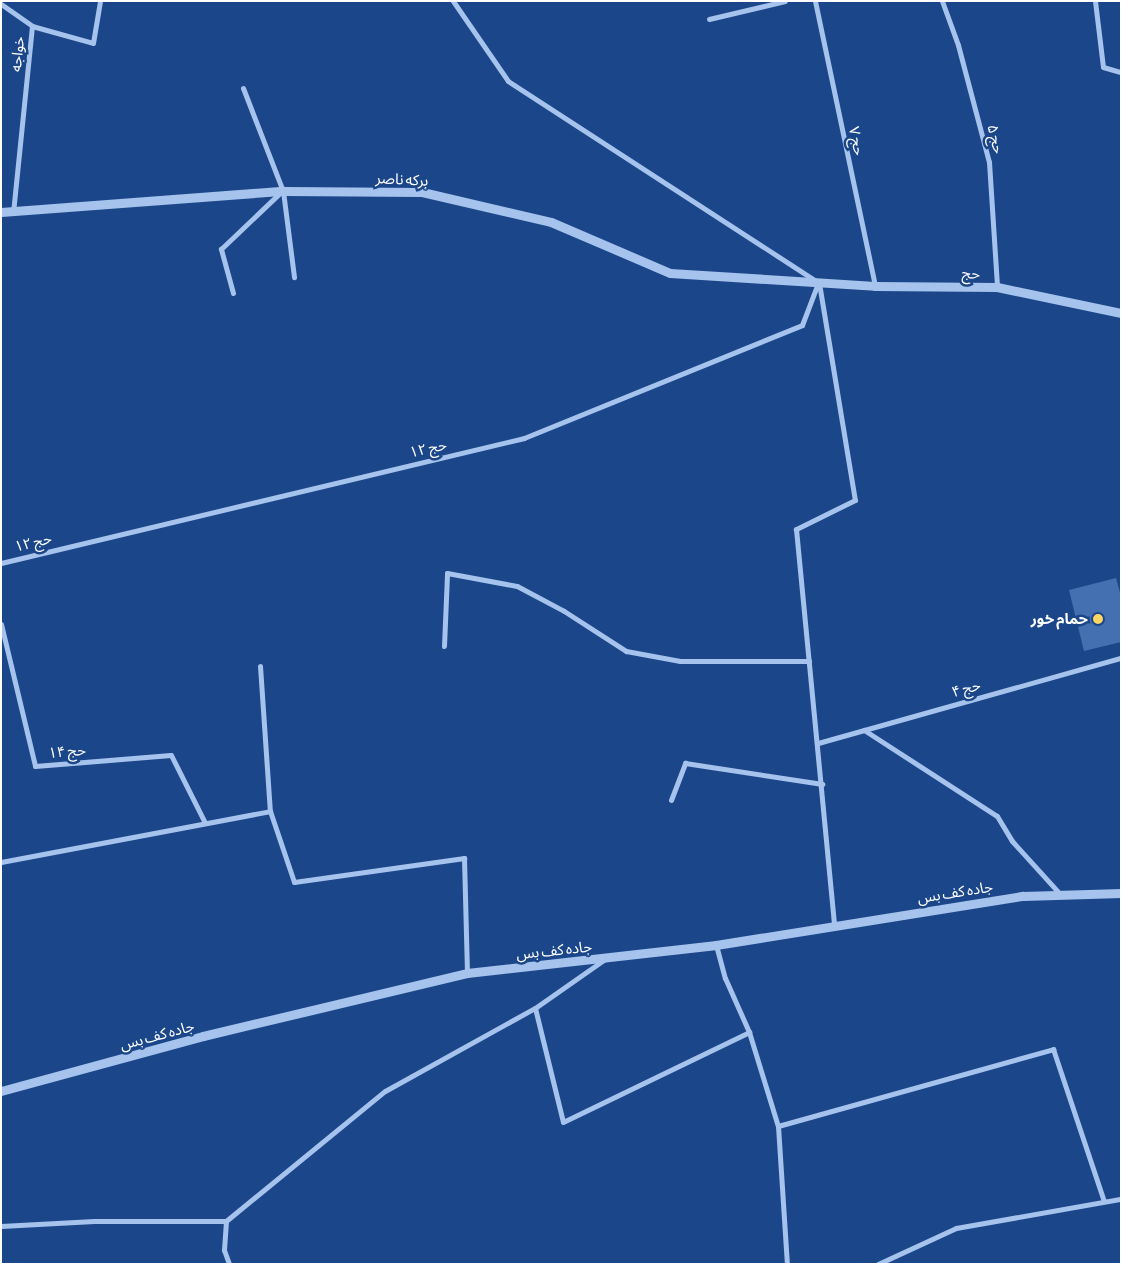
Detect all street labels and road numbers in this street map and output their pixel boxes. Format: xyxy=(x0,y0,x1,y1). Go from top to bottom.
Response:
street label: خواجه xyxy=(6,35,28,73)
street label: حج ۵ xyxy=(984,123,1008,155)
street label: حج ۷ xyxy=(845,125,869,157)
street label: برکه ناصر xyxy=(375,169,429,189)
street label: حج xyxy=(962,264,980,282)
street label: حج ۱۲ xyxy=(408,435,448,461)
street label: حج ۱۲ xyxy=(12,529,54,555)
street label: حج ۴ xyxy=(949,675,983,701)
street label: حج ۱۴ xyxy=(47,740,87,762)
street label: جاده کف بس xyxy=(916,877,994,907)
street label: جاده کف بس xyxy=(515,937,593,963)
street label: جاده کف بس xyxy=(118,1016,196,1054)

